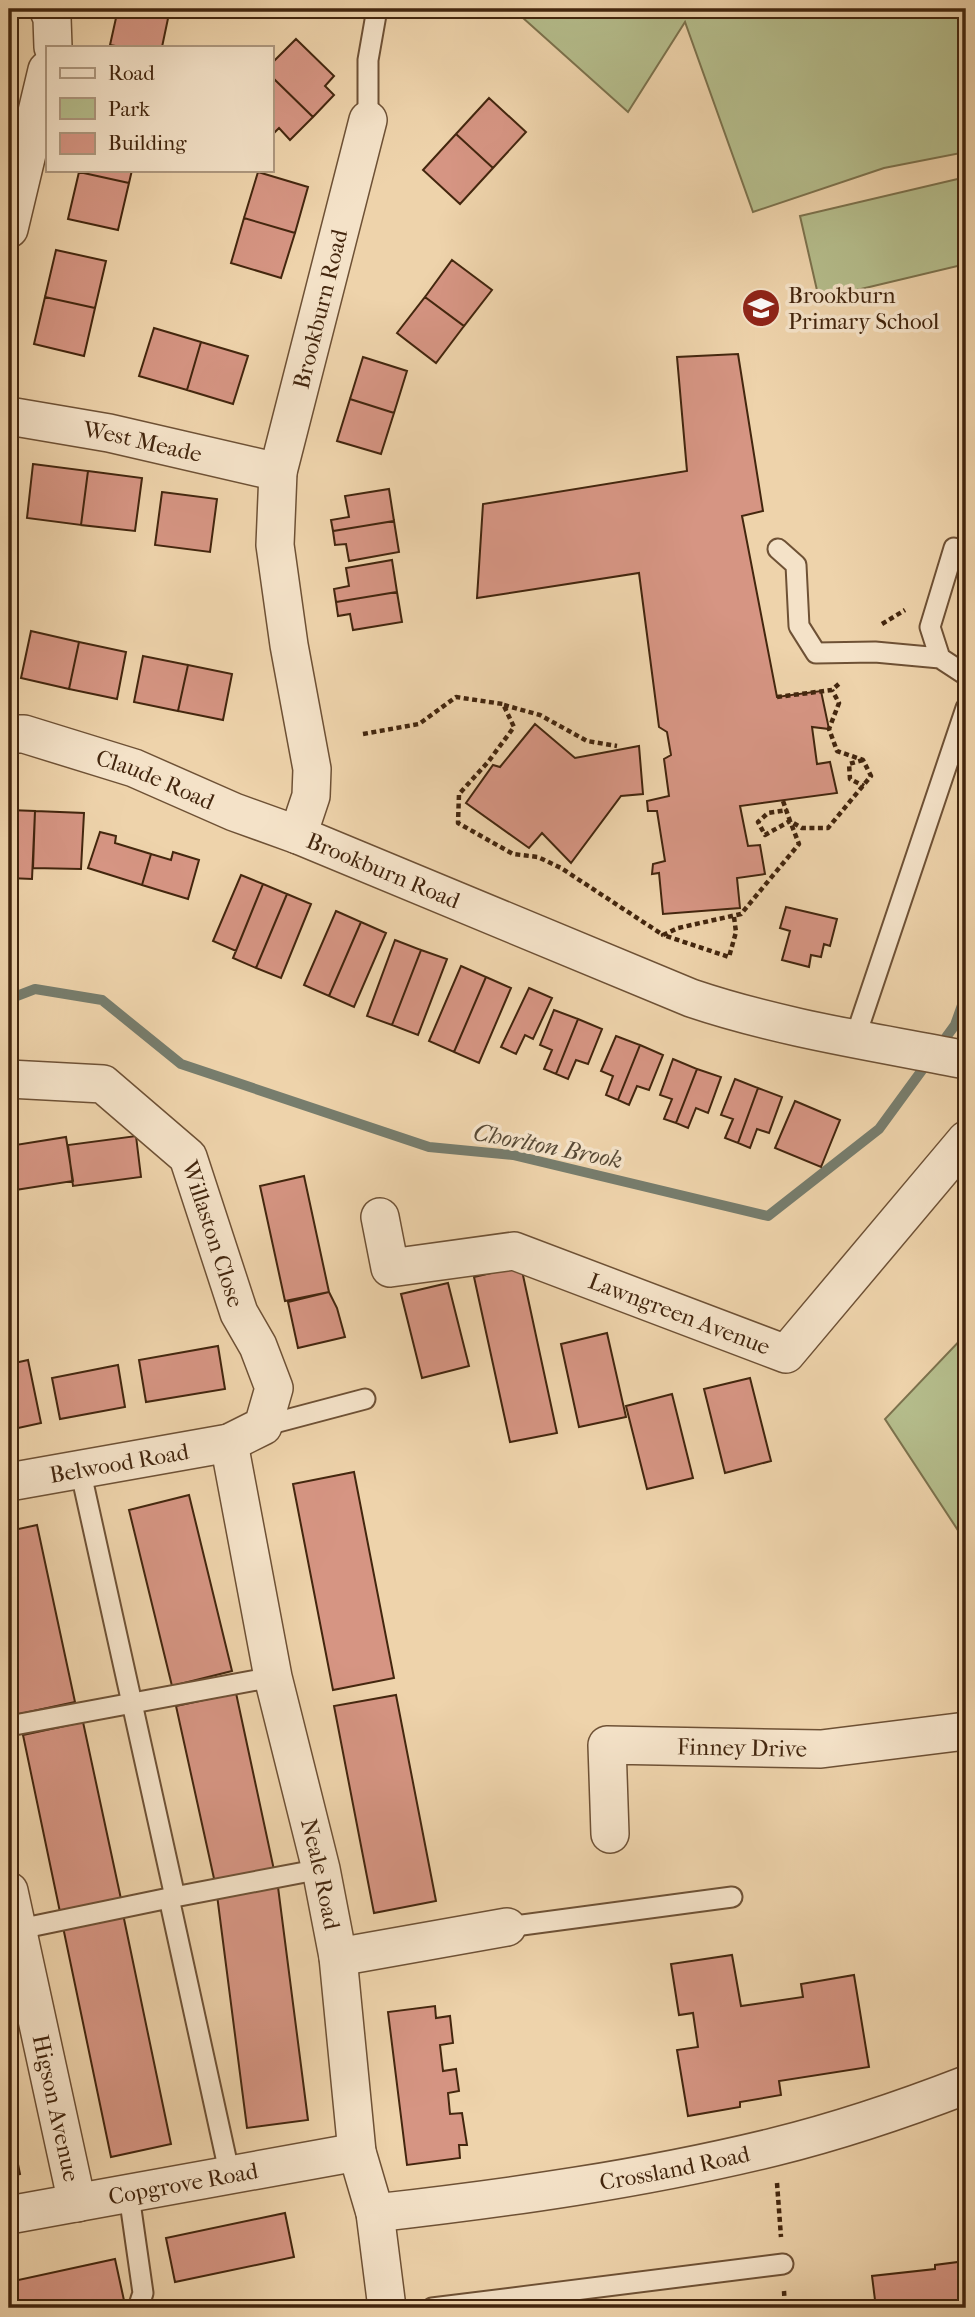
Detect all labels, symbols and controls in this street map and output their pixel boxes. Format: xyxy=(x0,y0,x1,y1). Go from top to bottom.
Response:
legend xyxy=(46,46,273,172)
text: Road xyxy=(108,61,155,85)
text: Park xyxy=(108,97,150,121)
text: Building xyxy=(108,131,187,155)
street label: Brookburn Road xyxy=(288,226,353,392)
place label: Brookburn Primary School xyxy=(788,282,940,335)
school or university icon: Brookburn Primary School xyxy=(740,287,782,329)
street label: West Meade xyxy=(80,416,204,468)
street label: Claude Road xyxy=(93,744,219,816)
street label: Brookburn Road xyxy=(302,827,464,915)
water label: Chorlton Brook xyxy=(471,1118,625,1174)
street label: Willaston Close xyxy=(176,1156,249,1311)
street label: Lawngreen Avenue xyxy=(585,1267,774,1361)
street label: Belwood Road xyxy=(47,1438,191,1489)
street label: Finney Drive xyxy=(677,1733,807,1763)
street label: Neale Road xyxy=(295,1816,345,1932)
street label: Higson Avenue xyxy=(27,2032,85,2184)
street label: Crossland Road xyxy=(597,2140,753,2196)
street label: Copgrove Road xyxy=(106,2157,261,2211)

